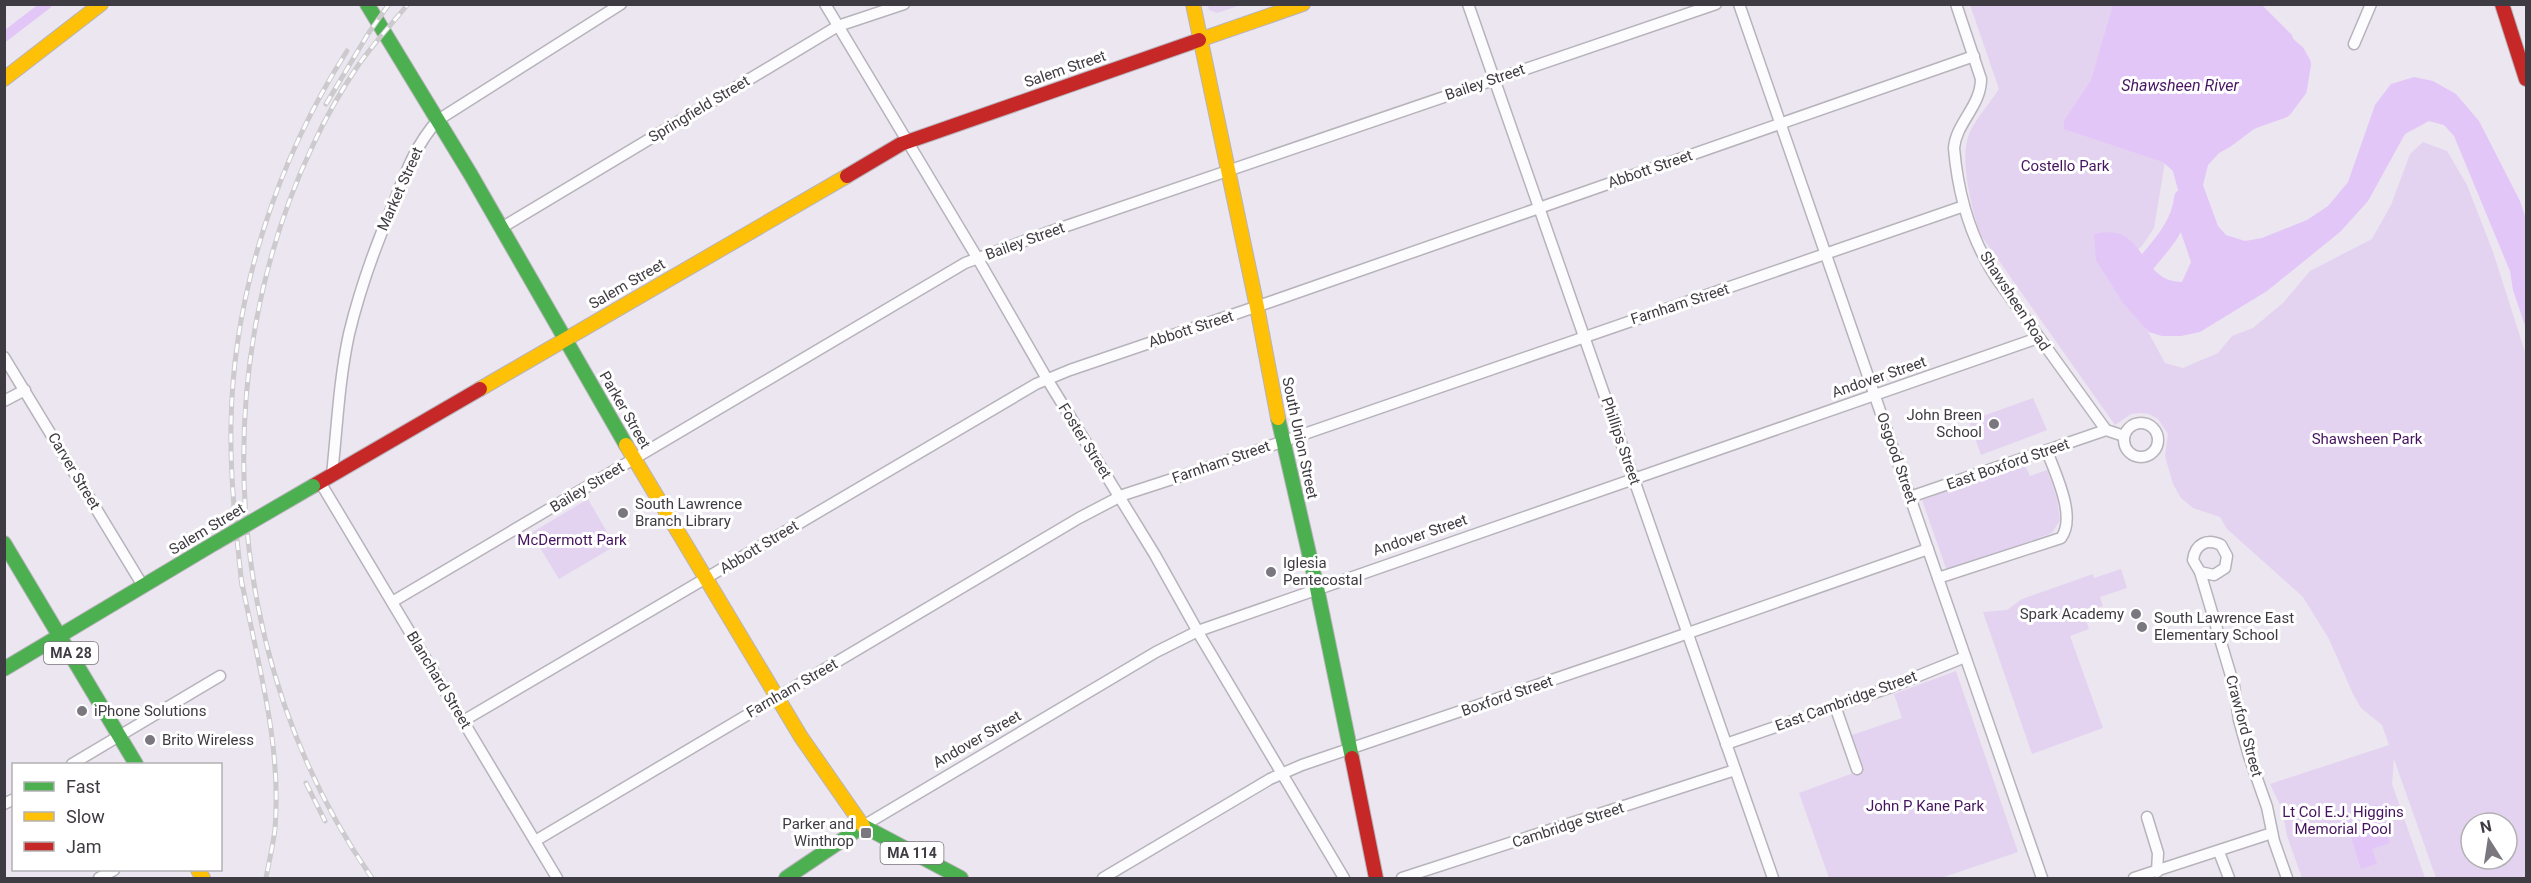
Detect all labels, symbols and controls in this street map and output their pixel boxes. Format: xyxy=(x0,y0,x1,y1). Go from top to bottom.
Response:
street label: Salem Street xyxy=(1022,47,1108,91)
street label: Bailey Street xyxy=(1443,60,1527,104)
street label: Springfield Street xyxy=(645,72,753,146)
water label: Shawsheen River xyxy=(2121,76,2240,95)
street label: Market Street xyxy=(373,144,427,234)
street label: Abbott Street xyxy=(1605,146,1695,192)
park label: Costello Park xyxy=(2021,157,2110,175)
street label: Bailey Street xyxy=(983,218,1067,264)
street label: Shawsheen Road xyxy=(1976,248,2054,354)
street label: Salem Street xyxy=(586,255,668,313)
street label: Farnham Street xyxy=(1629,280,1732,328)
street label: Abbott Street xyxy=(1146,307,1236,351)
street label: Andover Street xyxy=(1830,352,1929,402)
street label: Parker Street xyxy=(596,368,654,452)
street label: South Union Street xyxy=(1278,375,1322,501)
street label: Phillips Street xyxy=(1598,395,1644,487)
street label: Foster Street xyxy=(1055,400,1115,482)
place label: John Breen School xyxy=(1906,406,1982,441)
street label: Osgood Street xyxy=(1873,410,1921,506)
marker: John Breen School xyxy=(1987,417,2001,431)
street label: Carver Street xyxy=(44,429,104,513)
park label: Shawsheen Park xyxy=(2312,430,2423,448)
street label: East Boxford Street xyxy=(1944,435,2072,493)
street label: Farnham Street xyxy=(1170,437,1272,487)
street label: Bailey Street xyxy=(547,458,627,516)
place label: South Lawrence Branch Library xyxy=(635,495,742,530)
street label: Salem Street xyxy=(166,499,248,559)
marker: South Lawrence Branch Library xyxy=(616,506,630,520)
street label: Andover Street xyxy=(1371,510,1470,560)
street label: Abbott Street xyxy=(717,517,802,577)
park label: McDermott Park xyxy=(517,531,627,549)
place label: Iglesia Pentecostal xyxy=(1283,554,1362,589)
marker: Iglesia Pentecostal xyxy=(1264,565,1278,579)
place label: Spark Academy xyxy=(2020,605,2124,623)
marker: Spark Academy xyxy=(2129,607,2143,621)
place label: South Lawrence East Elementary School xyxy=(2154,609,2294,644)
marker: South Lawrence East Elementary School xyxy=(2135,620,2149,634)
street label: Blanchard Street xyxy=(403,628,475,732)
road number: MA 28 xyxy=(44,642,98,664)
street label: Farnham Street xyxy=(743,655,841,721)
street label: East Cambridge Street xyxy=(1773,667,1919,735)
street label: Boxford Street xyxy=(1459,672,1555,720)
street label: Crawford Street xyxy=(2222,673,2266,779)
place label: iPhone Solutions xyxy=(94,702,206,720)
marker: iPhone Solutions xyxy=(75,704,89,718)
street label: Andover Street xyxy=(930,707,1024,771)
place label: Brito Wireless xyxy=(162,731,254,749)
marker: Brito Wireless xyxy=(143,733,157,747)
legend xyxy=(12,763,222,871)
text: Fast xyxy=(66,776,101,797)
park label: John P Kane Park xyxy=(1866,797,1984,815)
street label: Cambridge Street xyxy=(1510,798,1626,852)
park label: Lt Col E.J. Higgins Memorial Pool xyxy=(2282,803,2404,838)
text: Slow xyxy=(66,806,105,827)
north arrow xyxy=(2459,811,2519,871)
place label: Parker and Winthrop xyxy=(782,815,854,850)
text: N xyxy=(2478,816,2493,837)
marker: Parker and Winthrop xyxy=(859,826,873,840)
text: Jam xyxy=(66,836,102,857)
road number: MA 114 xyxy=(880,842,944,864)

